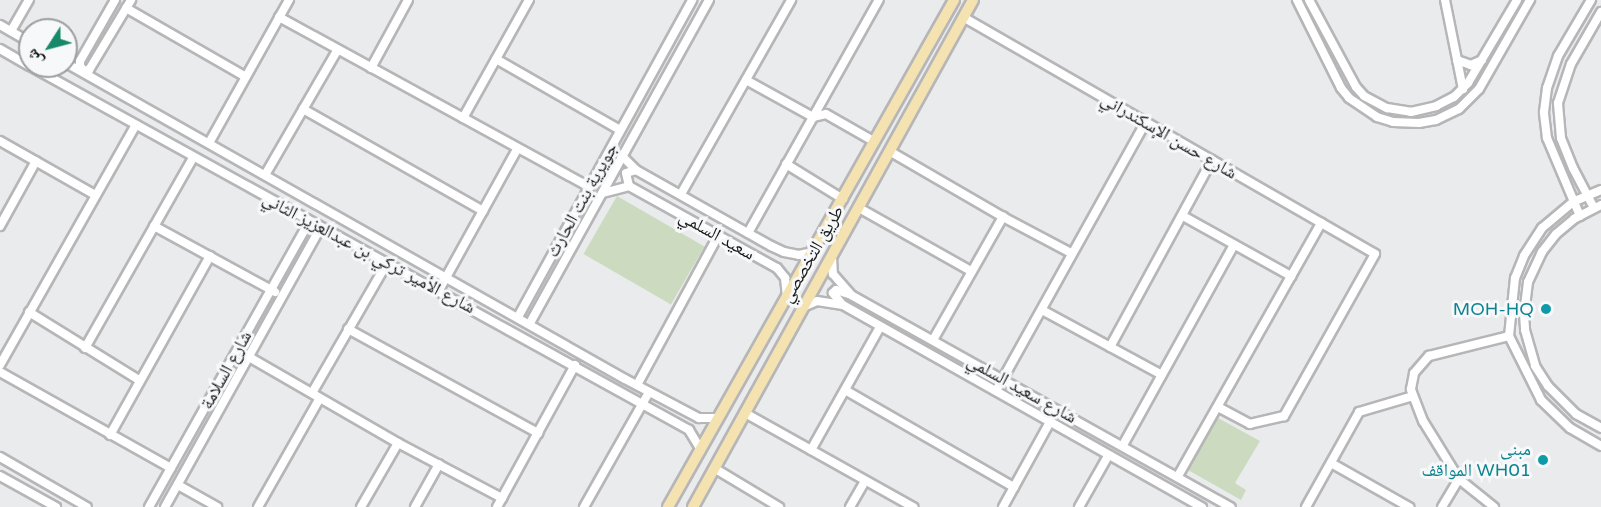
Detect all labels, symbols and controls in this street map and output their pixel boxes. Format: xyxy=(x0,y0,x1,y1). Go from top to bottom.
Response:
north arrow xyxy=(18,18,78,78)
text: ش xyxy=(22,45,48,70)
street label: شارع حسن الإسكندراني xyxy=(1097,88,1241,184)
street label: جويرية بنت الحارث xyxy=(542,139,622,261)
street label: شارع الأمير تركي بن عبدالعزيز الثاني xyxy=(259,188,479,318)
street label: طريق التخصصي xyxy=(776,202,848,306)
street label: سعيد السلمي xyxy=(675,205,759,265)
place label: MOH-HQ xyxy=(1453,298,1534,320)
marker: MOH-HQ xyxy=(1539,302,1553,316)
street label: شارع السلامة xyxy=(196,327,256,413)
street label: شارع سعيد السلمي xyxy=(963,350,1081,428)
place label: مبنى المواقف WH01 xyxy=(1421,439,1531,482)
marker: مبنى المواقف WH01 xyxy=(1536,453,1550,467)

